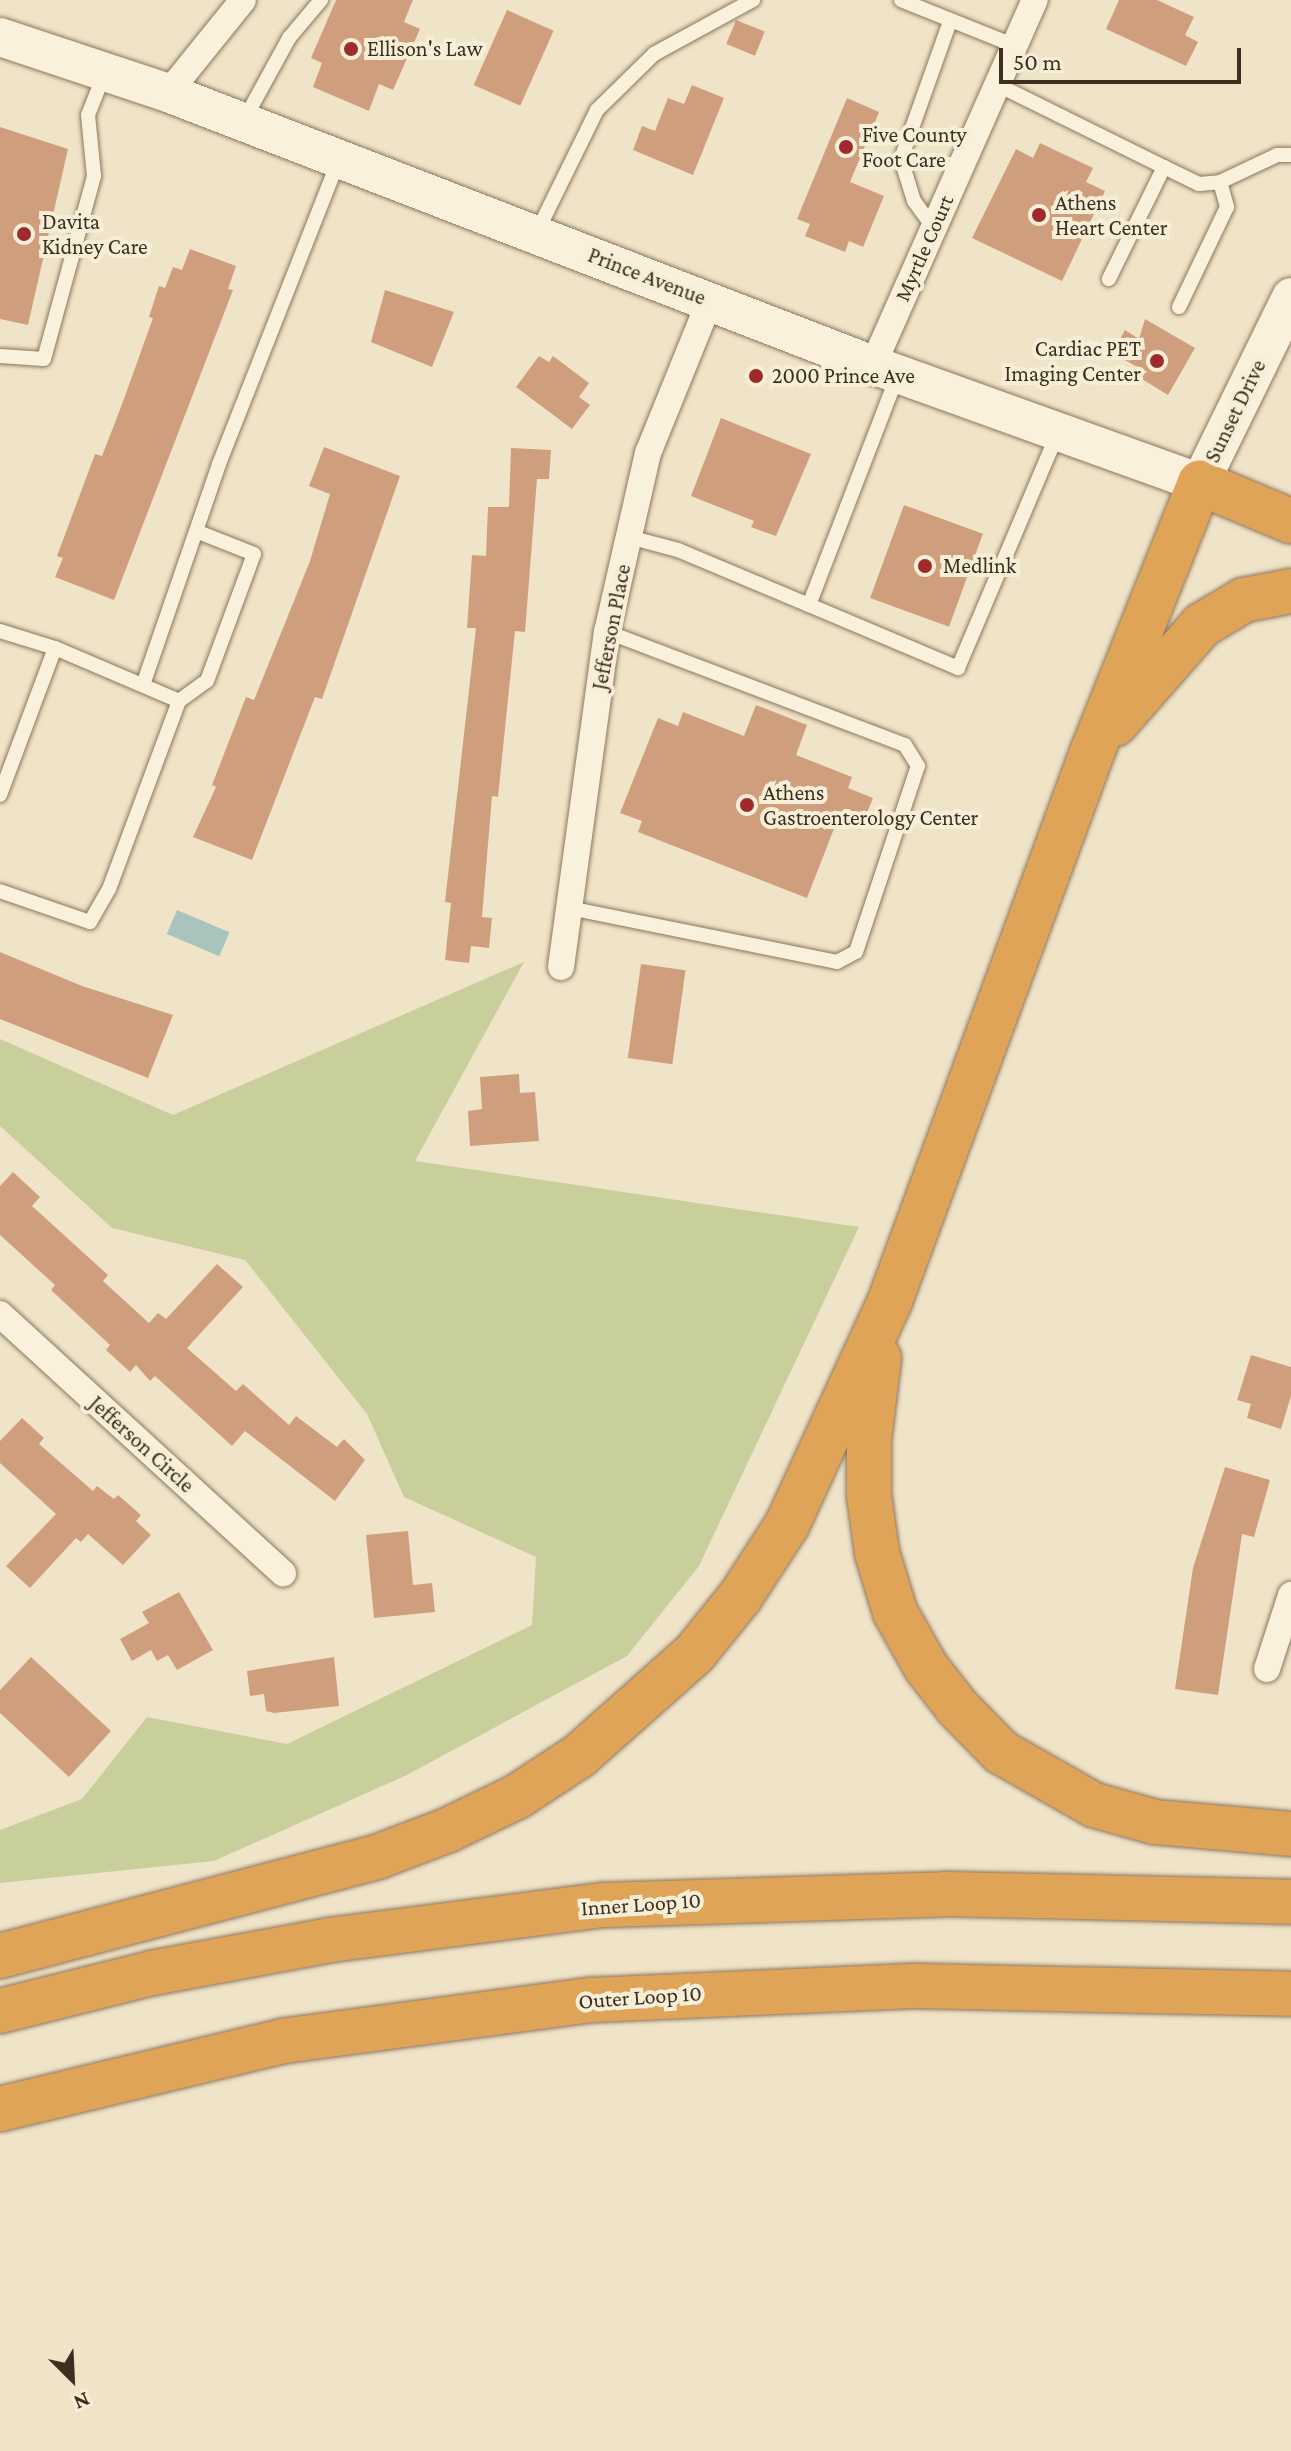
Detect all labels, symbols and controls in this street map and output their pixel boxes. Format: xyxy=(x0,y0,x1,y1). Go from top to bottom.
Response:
scale bar xyxy=(1003,32,1245,82)
place label: Ellison's Law xyxy=(367,36,483,62)
marker: Ellison's Law xyxy=(342,40,360,58)
text: 50 m xyxy=(1013,48,1062,75)
place label: Five County Foot Care xyxy=(862,121,967,172)
marker: Five County Foot Care xyxy=(837,138,855,156)
place label: Athens Heart Center xyxy=(1055,189,1167,240)
street label: Myrtle Court xyxy=(889,191,959,305)
marker: Athens Heart Center xyxy=(1030,206,1048,224)
place label: Davita Kidney Care xyxy=(42,208,148,260)
marker: Davita Kidney Care xyxy=(13,223,35,245)
street label: Prince Avenue xyxy=(584,241,710,311)
place label: Cardiac PET Imaging Center xyxy=(1005,335,1141,386)
marker: Cardiac PET Imaging Center xyxy=(1148,352,1166,370)
street label: Sunset Drive xyxy=(1199,355,1271,467)
place label: 2000 Prince Ave xyxy=(772,363,915,389)
marker: 2000 Prince Ave xyxy=(747,367,765,385)
place label: Medlink xyxy=(943,553,1016,579)
marker: Medlink xyxy=(914,555,936,577)
street label: Jefferson Place xyxy=(586,562,636,692)
place label: Athens Gastroenterology Center xyxy=(763,779,978,830)
marker: Athens Gastroenterology Center xyxy=(738,796,756,814)
street label: Jefferson Circle xyxy=(84,1390,200,1498)
street label: Inner Loop 10 xyxy=(580,1887,702,1921)
street label: Outer Loop 10 xyxy=(578,1980,702,2014)
north arrow xyxy=(32,2339,112,2419)
text: N xyxy=(70,2387,94,2416)

